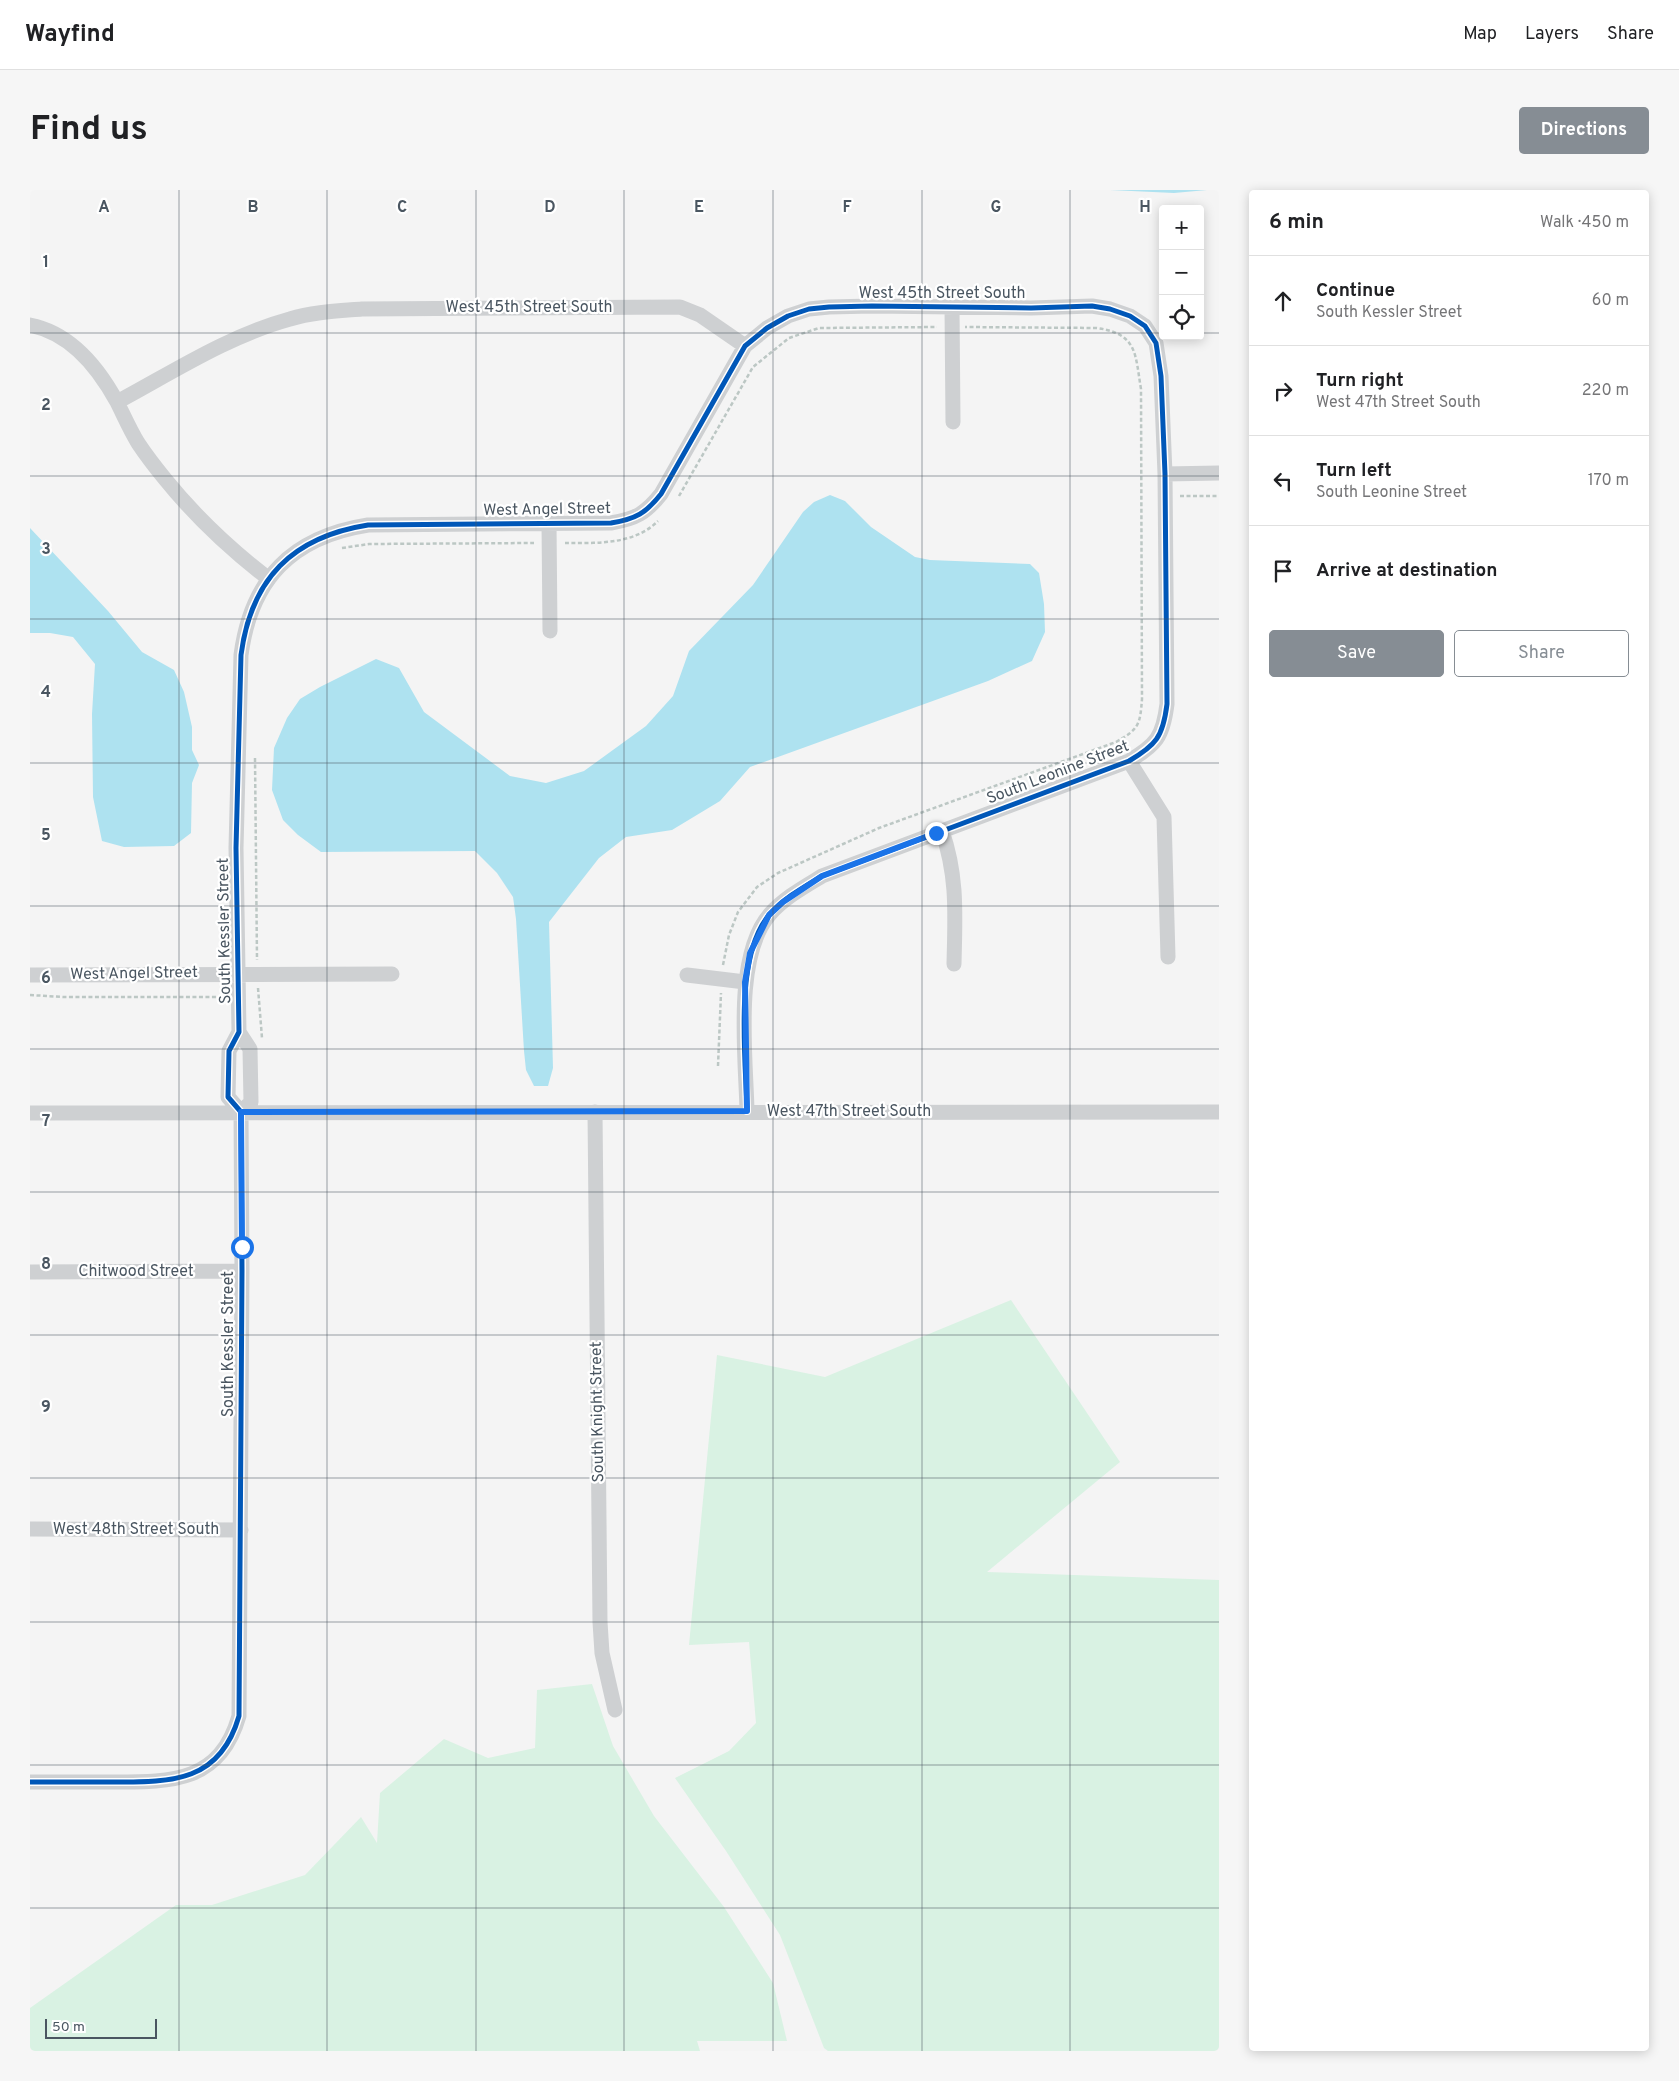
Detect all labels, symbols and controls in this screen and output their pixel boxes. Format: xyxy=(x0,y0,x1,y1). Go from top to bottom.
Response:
text: Wayfind xyxy=(25,20,115,50)
text: Map xyxy=(1463,23,1497,46)
text: Layers xyxy=(1525,23,1579,46)
text: Share xyxy=(1607,23,1654,46)
button: Directions xyxy=(1519,107,1649,154)
text: Find us xyxy=(30,108,148,152)
text: A xyxy=(98,198,110,218)
text: B xyxy=(247,198,259,218)
text: C xyxy=(397,198,407,218)
text: D xyxy=(544,198,556,218)
text: E xyxy=(694,198,704,218)
text: F xyxy=(842,198,852,218)
text: G xyxy=(991,198,1001,218)
text: H xyxy=(1139,198,1151,218)
map controls xyxy=(1159,205,1204,340)
button: + xyxy=(1159,205,1204,250)
text: 6 min xyxy=(1269,209,1324,236)
text: Walk · 450 m xyxy=(1540,213,1629,233)
button: − xyxy=(1159,250,1204,295)
text: 1 xyxy=(43,253,49,273)
text: Continue xyxy=(1316,279,1395,303)
street label: West 45th Street South xyxy=(859,284,1025,304)
icon: ahead xyxy=(1269,287,1297,315)
text: 60 m xyxy=(1592,291,1629,311)
button: locate xyxy=(1159,295,1204,340)
street label: West 45th Street South xyxy=(446,298,612,318)
text: South Kessler Street xyxy=(1316,303,1462,323)
text: Turn right xyxy=(1316,369,1404,393)
icon: right xyxy=(1269,377,1297,405)
text: 220 m xyxy=(1582,381,1629,401)
text: West 47th Street South xyxy=(1316,393,1481,413)
text: 2 xyxy=(41,396,51,416)
text: Turn left xyxy=(1316,459,1392,483)
icon: left xyxy=(1269,467,1297,495)
text: 170 m xyxy=(1588,471,1629,491)
text: South Leonine Street xyxy=(1316,483,1467,503)
street label: West Angel Street xyxy=(483,499,611,521)
text: 3 xyxy=(41,540,51,560)
icon: arrive xyxy=(1269,557,1297,585)
text: Arrive at destination xyxy=(1316,559,1497,583)
button: Save xyxy=(1269,630,1444,677)
button: Share xyxy=(1454,630,1629,677)
text: 4 xyxy=(41,683,51,703)
street label: South Leonine Street xyxy=(984,737,1132,809)
route end xyxy=(925,822,948,845)
text: 5 xyxy=(41,826,51,846)
street label: South Kessler Street xyxy=(214,858,236,1004)
street label: West Angel Street xyxy=(70,963,198,985)
text: 6 xyxy=(41,969,51,989)
street label: West 47th Street South xyxy=(767,1102,931,1122)
text: 7 xyxy=(42,1112,50,1132)
route start xyxy=(231,1236,254,1259)
text: 8 xyxy=(41,1255,51,1275)
street label: Chitwood Street xyxy=(78,1262,194,1282)
street label: South Kessler Street xyxy=(219,1271,239,1417)
street label: South Knight Street xyxy=(587,1341,609,1483)
text: 9 xyxy=(41,1398,51,1418)
street label: West 48th Street South xyxy=(53,1520,219,1540)
scale bar xyxy=(45,2016,158,2039)
text: 50 m xyxy=(52,2019,85,2036)

